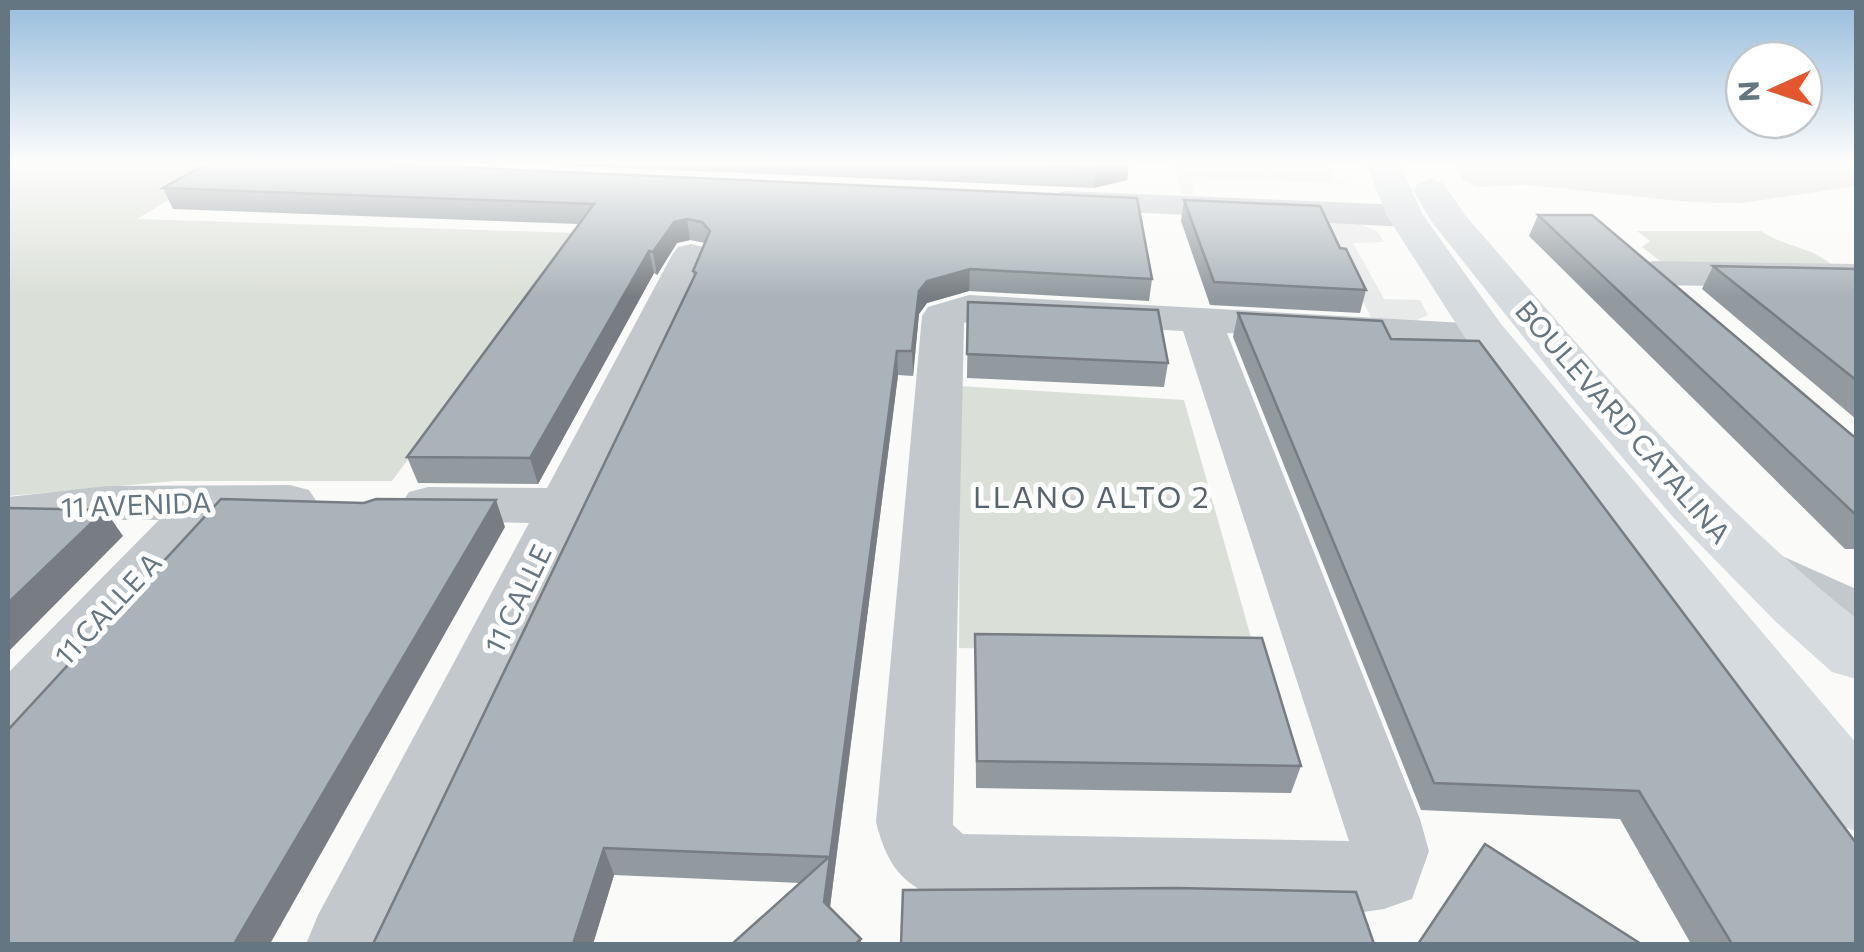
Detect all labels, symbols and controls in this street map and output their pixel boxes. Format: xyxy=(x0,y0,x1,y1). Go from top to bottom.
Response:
north arrow xyxy=(1724,40,1824,140)
text: N xyxy=(1731,80,1766,103)
street label: BOULEVARD CATALINA xyxy=(1509,293,1738,550)
district label: LLANO ALTO 2 xyxy=(973,477,1211,514)
street label: 11 AVENIDA xyxy=(60,484,212,524)
street label: 11 CALLE xyxy=(476,539,558,658)
street label: 11 CALLE A xyxy=(47,545,168,672)

